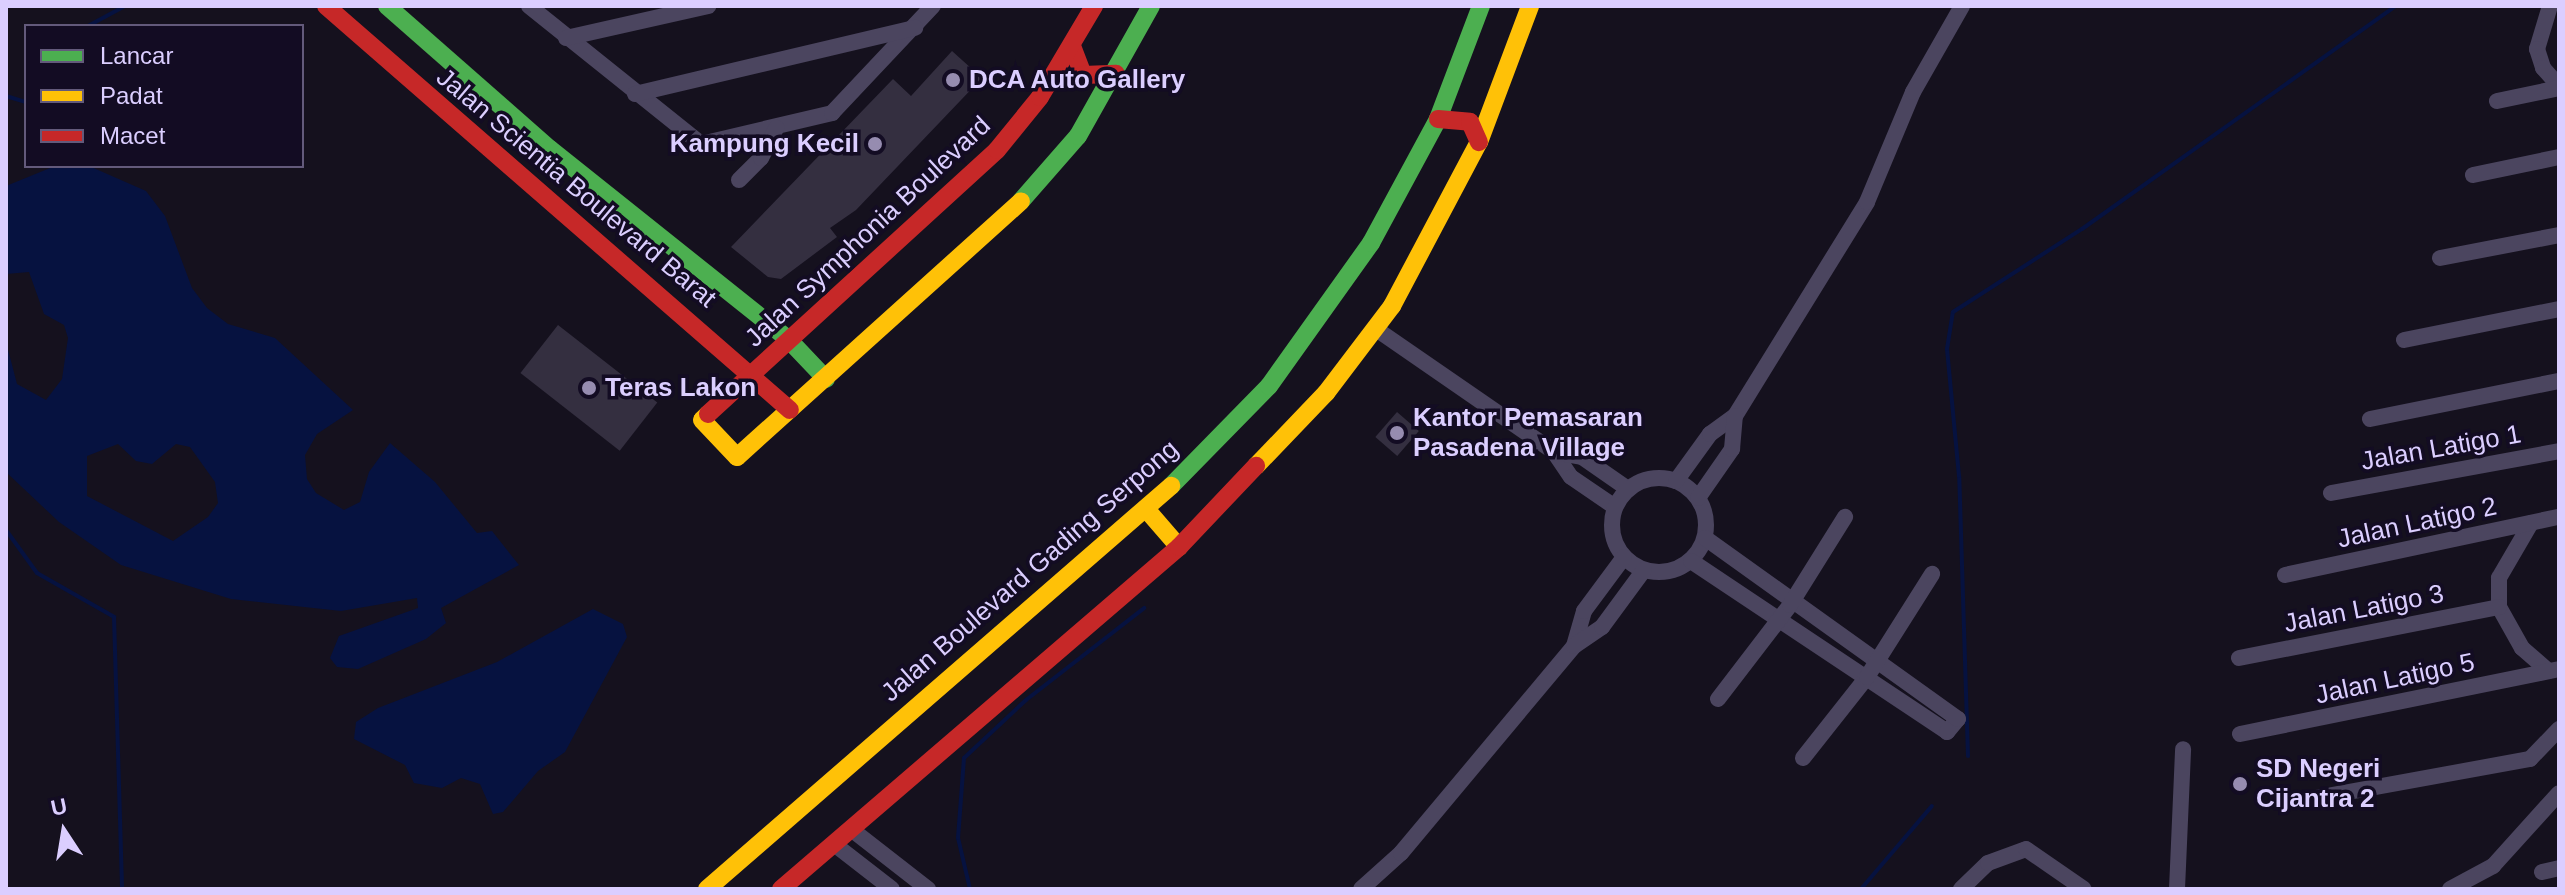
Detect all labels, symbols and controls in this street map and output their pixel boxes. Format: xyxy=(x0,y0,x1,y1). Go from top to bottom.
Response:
legend xyxy=(24,24,304,168)
text: Lancar xyxy=(100,42,173,69)
street label: Jalan Scientia Boulevard Barat xyxy=(430,62,722,314)
place label: DCA Auto Gallery xyxy=(969,64,1187,96)
marker: DCA Auto Gallery xyxy=(944,71,962,89)
text: Padat xyxy=(100,82,163,109)
street label: Jalan Symphonia Boulevard xyxy=(739,110,997,354)
text: Macet xyxy=(100,122,165,149)
place label: Kampung Kecil xyxy=(670,128,859,160)
marker: Kampung Kecil xyxy=(866,135,884,153)
place label: Teras Lakon xyxy=(605,372,756,404)
marker: Teras Lakon xyxy=(580,379,598,397)
place label: Kantor Pemasaran Pasadena Village xyxy=(1413,402,1643,464)
street label: Jalan Latigo 1 xyxy=(2359,419,2523,477)
marker: Kantor Pemasaran Pasadena Village xyxy=(1388,424,1406,442)
street label: Jalan Boulevard Gading Serpong xyxy=(875,434,1185,708)
street label: Jalan Latigo 2 xyxy=(2335,491,2499,555)
street label: Jalan Latigo 3 xyxy=(2282,578,2446,640)
street label: Jalan Latigo 5 xyxy=(2313,647,2477,711)
place label: SD Negeri Cijantra 2 xyxy=(2256,753,2380,814)
marker: SD Negeri Cijantra 2 xyxy=(2231,775,2249,793)
north arrow xyxy=(24,791,104,871)
text: U xyxy=(49,793,69,821)

